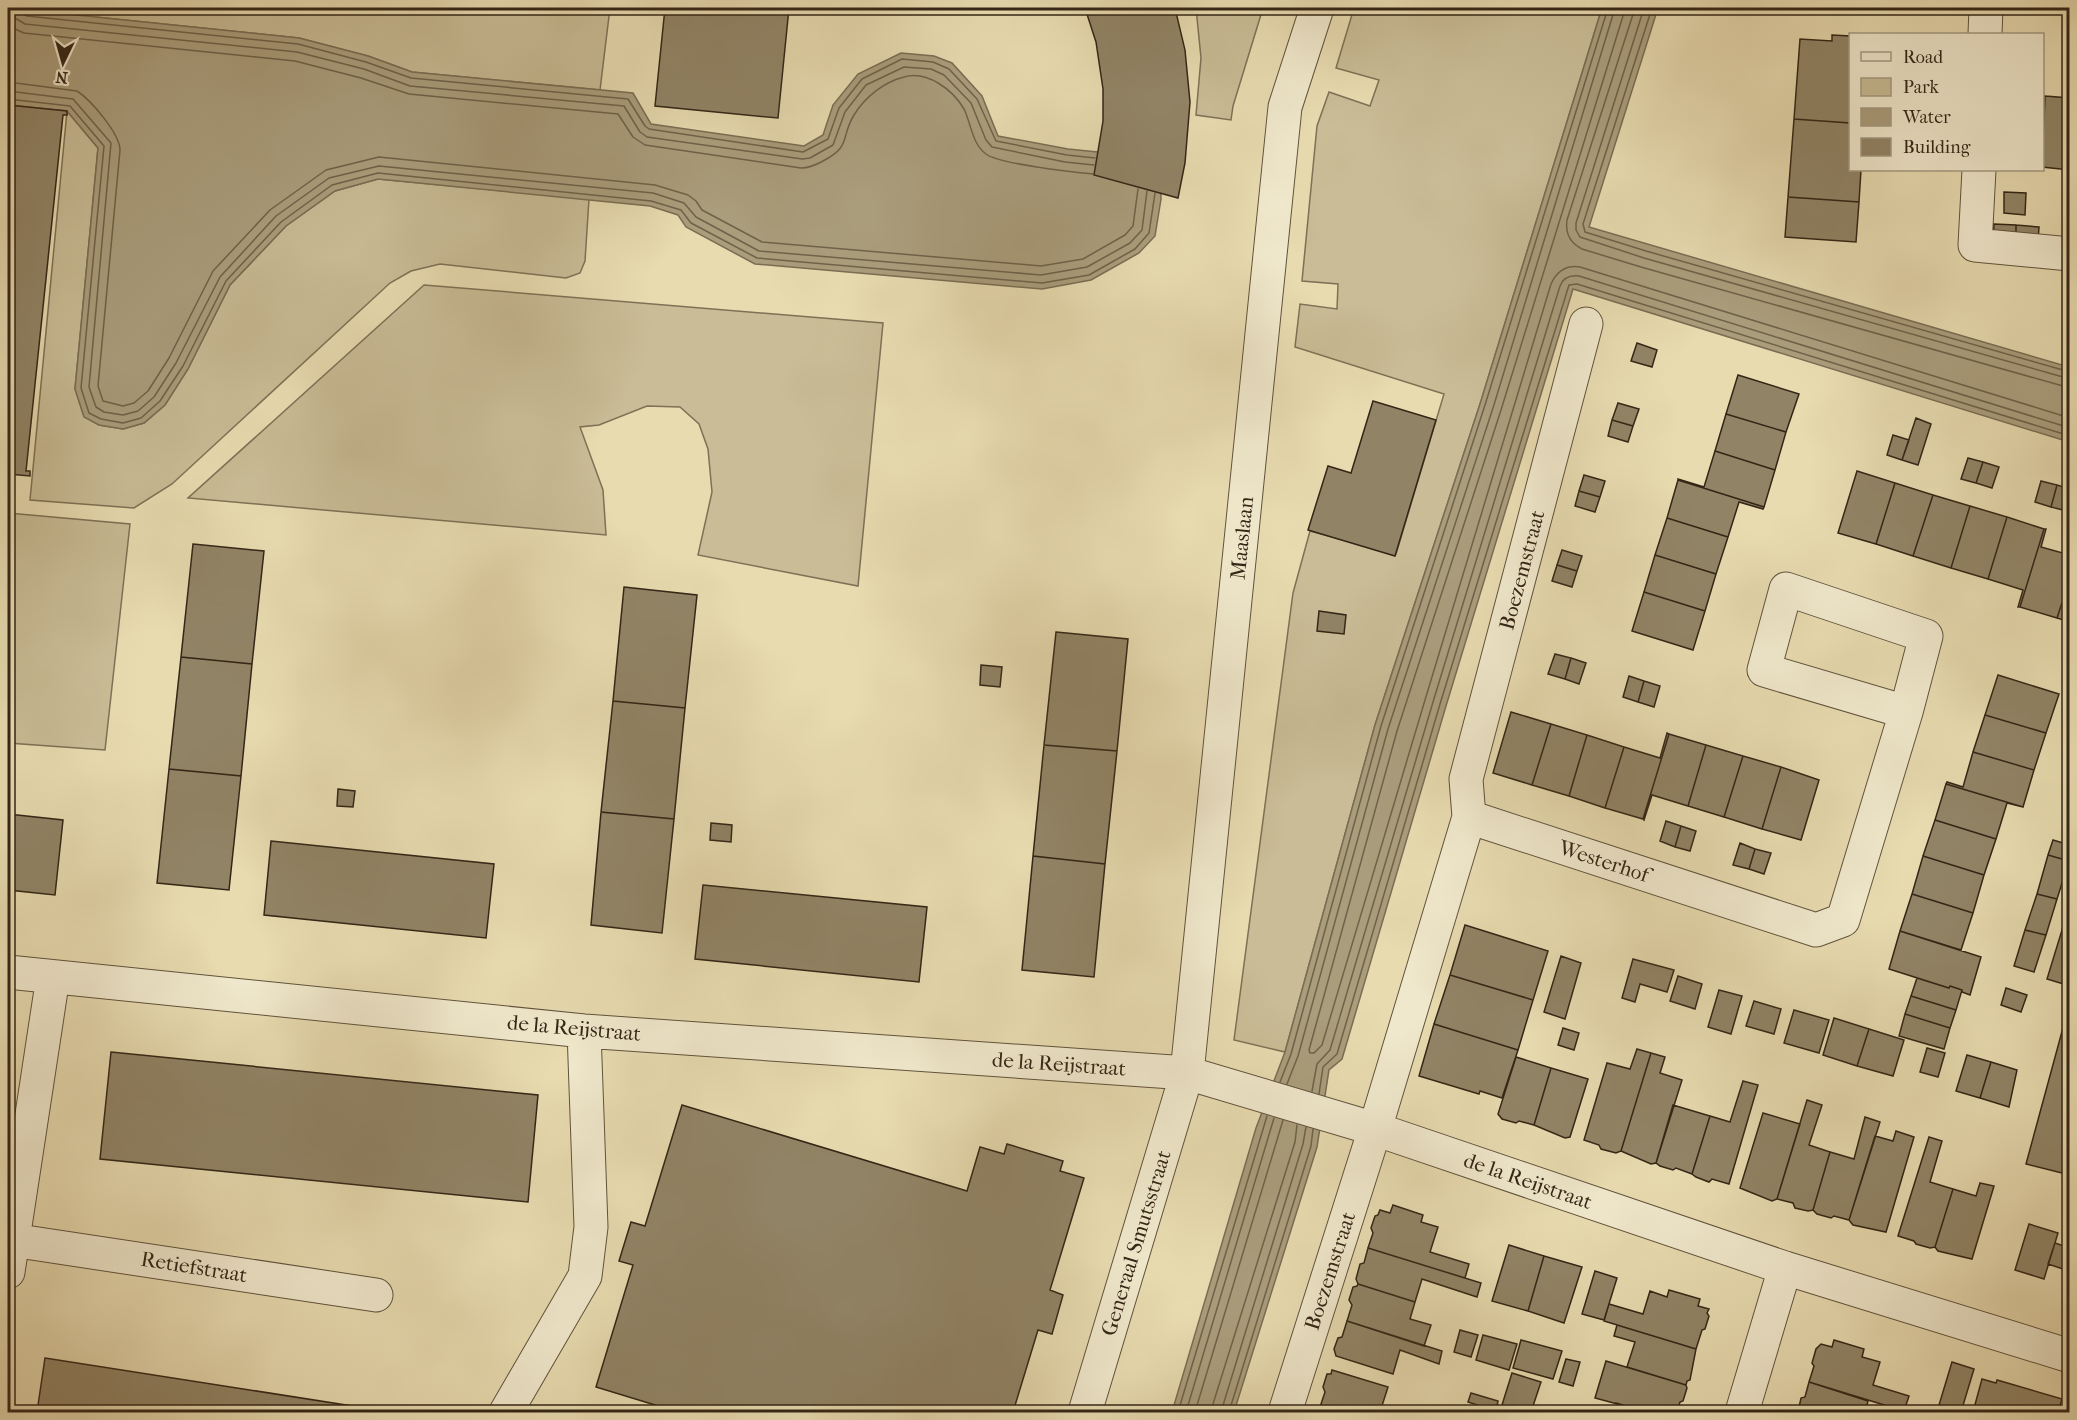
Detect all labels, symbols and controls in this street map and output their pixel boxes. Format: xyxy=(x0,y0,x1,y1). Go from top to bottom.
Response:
north arrow xyxy=(33,33,93,93)
legend xyxy=(1849,33,2044,171)
text: Road xyxy=(1903,47,1943,68)
text: N xyxy=(54,67,69,87)
text: Park xyxy=(1903,77,1940,98)
text: Water xyxy=(1902,107,1951,128)
text: Building xyxy=(1903,137,1971,158)
street label: Maaslaan xyxy=(1226,495,1258,581)
street label: Boezemstraat xyxy=(1494,507,1550,632)
street label: Westerhof xyxy=(1555,835,1656,888)
street label: de la Reijstraat xyxy=(506,1010,642,1046)
street label: de la Reijstraat xyxy=(991,1047,1127,1081)
street label: Generaal Smutsstraat xyxy=(1096,1147,1176,1339)
street label: de la Reijstraat xyxy=(1461,1148,1596,1214)
street label: Boezemstraat xyxy=(1300,1208,1361,1333)
street label: Retiefstraat xyxy=(139,1247,249,1287)

